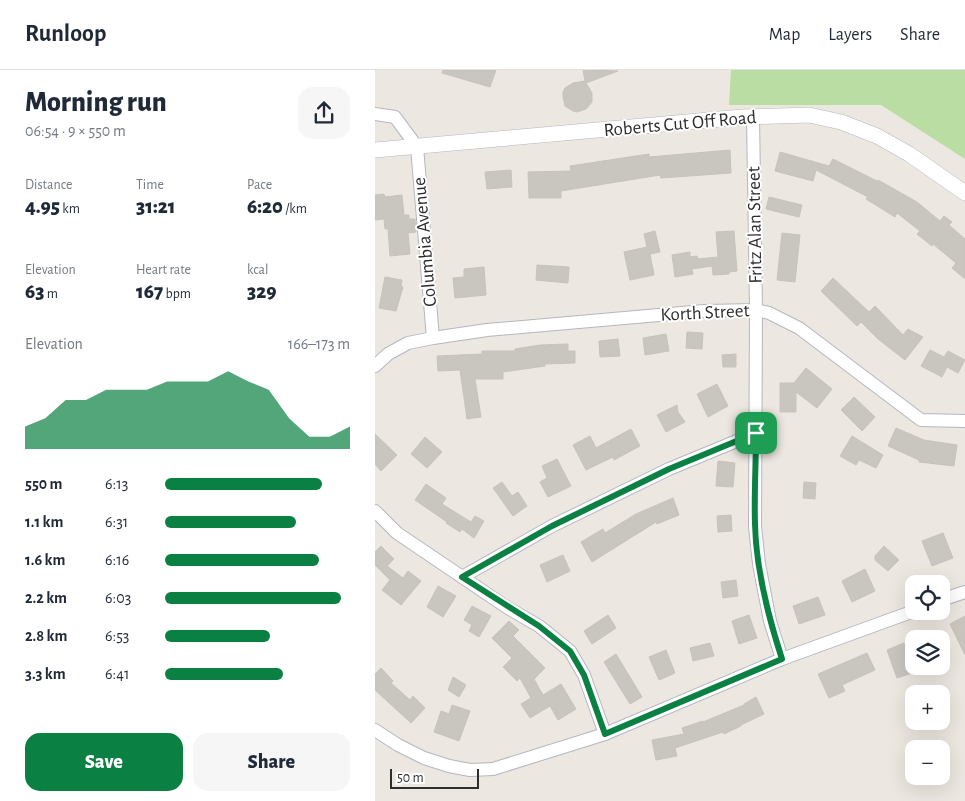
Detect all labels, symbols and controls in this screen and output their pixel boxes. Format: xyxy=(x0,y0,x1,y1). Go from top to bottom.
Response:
text: Runloop xyxy=(25,22,106,46)
text: Map xyxy=(769,26,800,44)
text: Layers xyxy=(828,26,872,44)
text: Share xyxy=(900,26,940,44)
button: share xyxy=(298,87,350,139)
text: Morning run xyxy=(25,89,167,117)
street label: Roberts Cut Off Road xyxy=(603,108,757,140)
text: 06:54 · 9 × 550 m xyxy=(25,123,126,139)
street label: Fritz Alan Street xyxy=(744,166,766,284)
street label: Columbia Avenue xyxy=(410,176,440,308)
text: Distance xyxy=(25,178,72,192)
text: Time xyxy=(136,178,164,192)
text: Pace xyxy=(247,178,272,192)
text: 4.95 xyxy=(25,196,60,217)
text: 31:21 xyxy=(136,196,176,217)
text: 6:20 xyxy=(247,196,283,217)
text: km xyxy=(60,202,80,216)
text: /km xyxy=(283,202,307,216)
text: Elevation xyxy=(25,263,76,277)
text: Heart rate xyxy=(136,263,191,277)
text: kcal xyxy=(247,263,268,277)
text: 63 xyxy=(25,281,45,302)
text: 167 xyxy=(136,281,163,302)
text: 329 xyxy=(247,281,277,302)
text: m xyxy=(45,287,58,301)
text: bpm xyxy=(163,287,191,301)
street label: Korth Street xyxy=(660,301,750,325)
text: Elevation xyxy=(25,336,83,352)
text: 166–173 m xyxy=(288,336,350,352)
pin xyxy=(735,412,777,454)
icon: arrive xyxy=(742,419,770,447)
text: 550 m xyxy=(25,476,63,492)
text: 6:13 xyxy=(105,476,128,492)
text: 1.1 km xyxy=(25,514,63,530)
text: 6:31 xyxy=(105,514,128,530)
text: 1.6 km xyxy=(25,552,65,568)
text: 6:16 xyxy=(105,552,129,568)
map controls xyxy=(905,575,950,785)
button: locate xyxy=(905,575,950,620)
text: 2.2 km xyxy=(25,590,67,606)
text: 6:03 xyxy=(105,590,131,606)
text: 2.8 km xyxy=(25,628,67,644)
text: 6:53 xyxy=(105,628,129,644)
button: layers xyxy=(905,630,950,675)
text: 3.3 km xyxy=(25,666,66,682)
text: 6:41 xyxy=(105,666,129,682)
button: + xyxy=(905,685,950,730)
button: Save xyxy=(25,733,183,791)
button: Share xyxy=(193,733,350,791)
button: − xyxy=(905,740,950,785)
scale bar xyxy=(390,766,479,789)
text: 50 m xyxy=(397,771,424,785)

